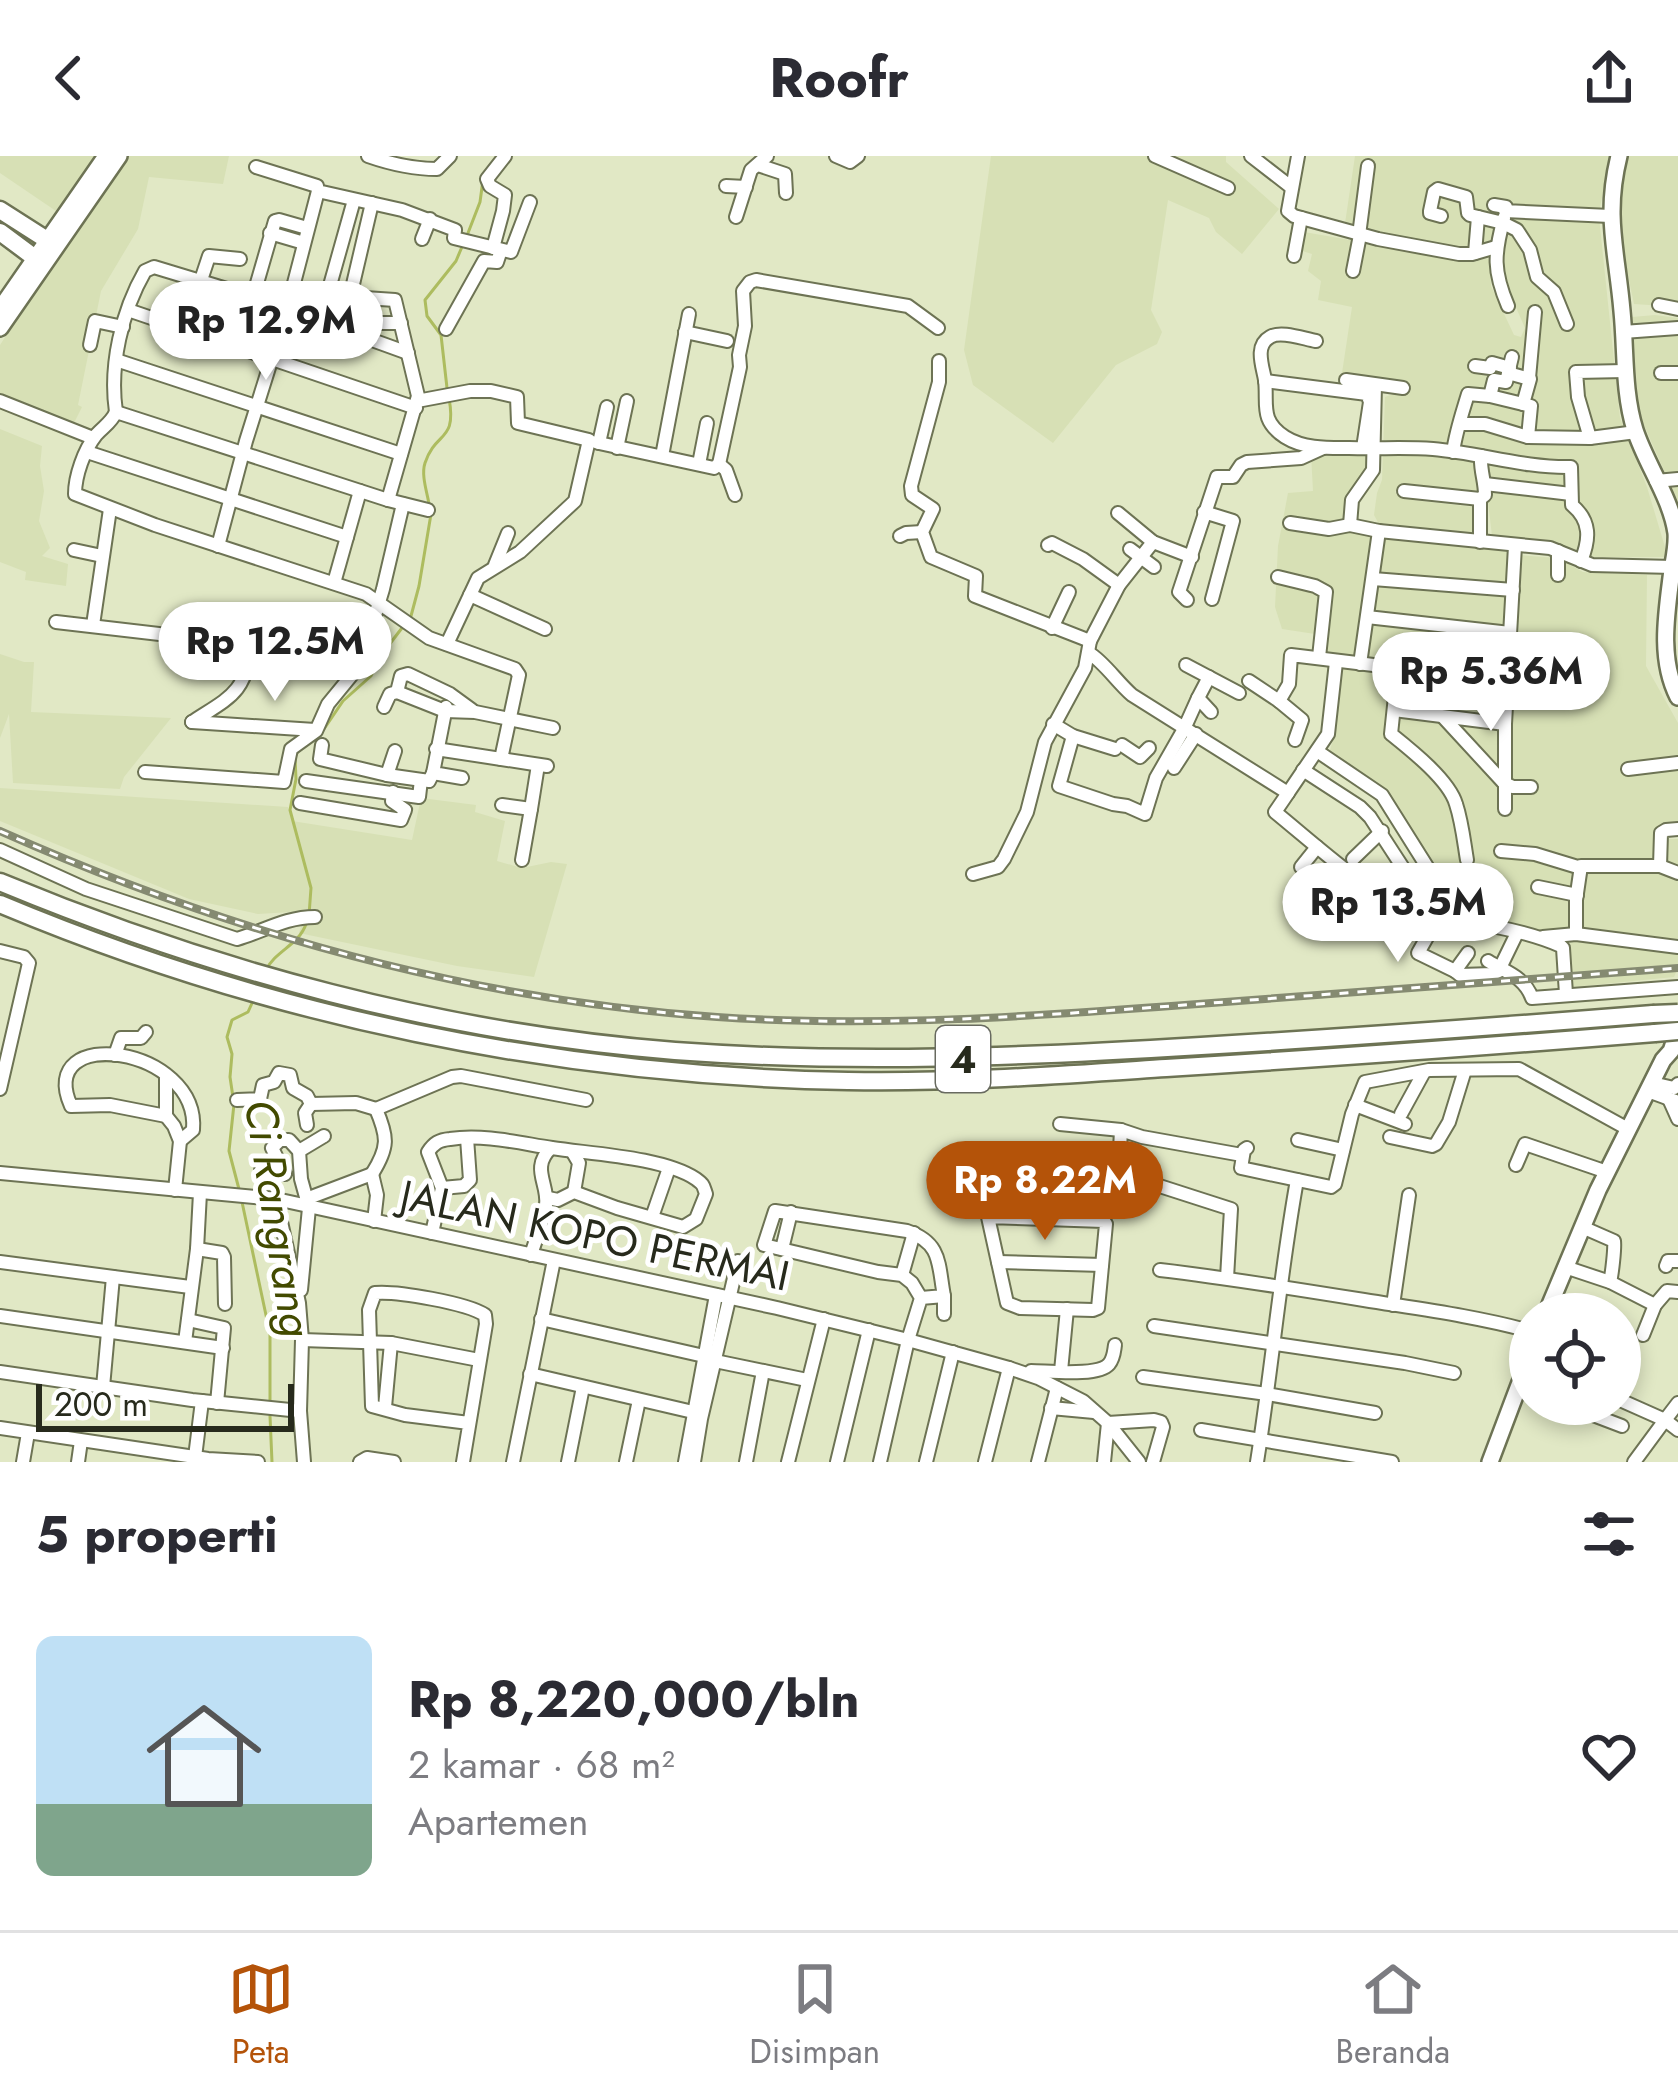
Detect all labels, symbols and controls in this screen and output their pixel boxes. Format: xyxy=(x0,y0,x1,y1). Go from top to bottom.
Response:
text: Roofr xyxy=(769,39,909,117)
icon: back xyxy=(36,45,102,111)
icon: share xyxy=(1576,45,1642,111)
pin: Rp 12.9M xyxy=(142,281,390,383)
text: Rp 12.9M xyxy=(176,291,356,348)
pin: Rp 12.5M xyxy=(151,602,399,704)
text: Rp 12.5M xyxy=(186,612,364,669)
pin: Rp 5.36M xyxy=(1367,632,1615,734)
text: Rp 5.36M xyxy=(1399,642,1583,699)
pin: Rp 13.5M xyxy=(1274,863,1522,965)
text: Rp 13.5M xyxy=(1310,873,1486,930)
road number: 4 xyxy=(936,1026,990,1092)
water label: Ci Rangrang xyxy=(228,1095,329,1342)
pin: Rp 8.22M xyxy=(921,1141,1169,1243)
text: Rp 8.22M xyxy=(953,1151,1137,1208)
street label: JALAN KOPO PERMAI xyxy=(390,1163,795,1307)
map controls xyxy=(1509,1293,1641,1425)
button: locate xyxy=(1509,1293,1641,1425)
scale bar xyxy=(36,1378,294,1431)
text: 200 m xyxy=(54,1381,148,1428)
text: 5 properti xyxy=(36,1497,278,1571)
icon: filters xyxy=(1576,1501,1642,1567)
text: Rp 8,220,000/bln xyxy=(408,1662,860,1736)
icon: home xyxy=(132,1684,276,1828)
icon: heart xyxy=(1576,1723,1642,1789)
text: 2 kamar · 68 m² xyxy=(408,1736,675,1793)
text: Apartemen xyxy=(408,1793,589,1850)
tab: Peta xyxy=(228,1956,294,2075)
tab: Disimpan xyxy=(749,1956,880,2075)
tab: Beranda xyxy=(1336,1956,1450,2075)

